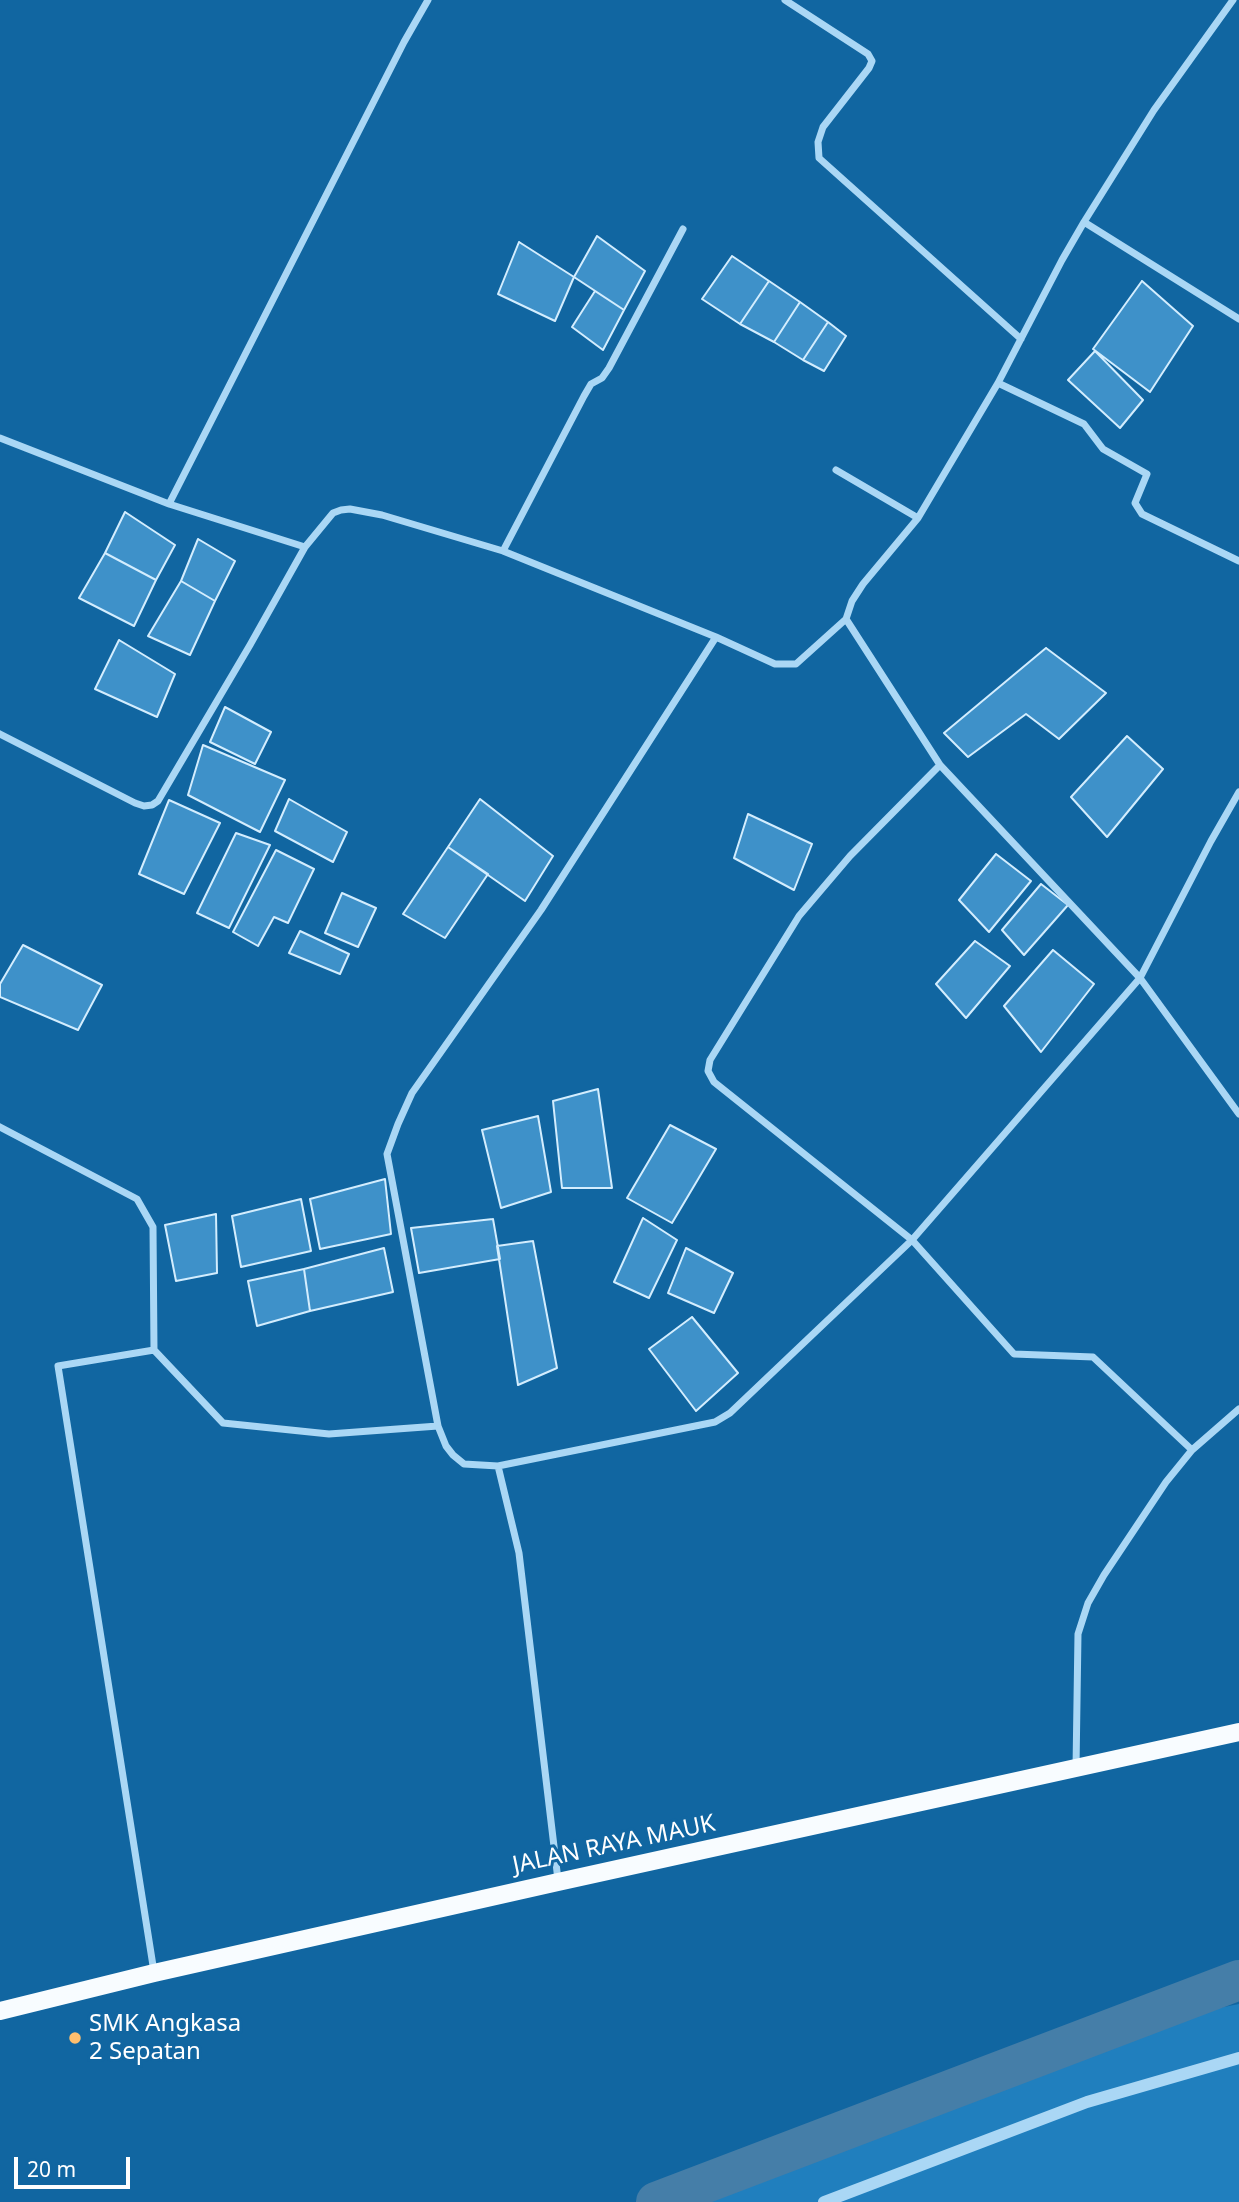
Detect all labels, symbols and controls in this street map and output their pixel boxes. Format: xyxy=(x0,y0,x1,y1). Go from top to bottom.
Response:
street label: JALAN RAYA MAUK xyxy=(510,1809,718,1881)
place label: SMK Angkasa 2 Sepatan xyxy=(89,2010,241,2066)
marker: SMK Angkasa 2 Sepatan xyxy=(67,2030,83,2046)
scale bar xyxy=(18,2142,133,2186)
text: 20 m xyxy=(27,2155,76,2183)

